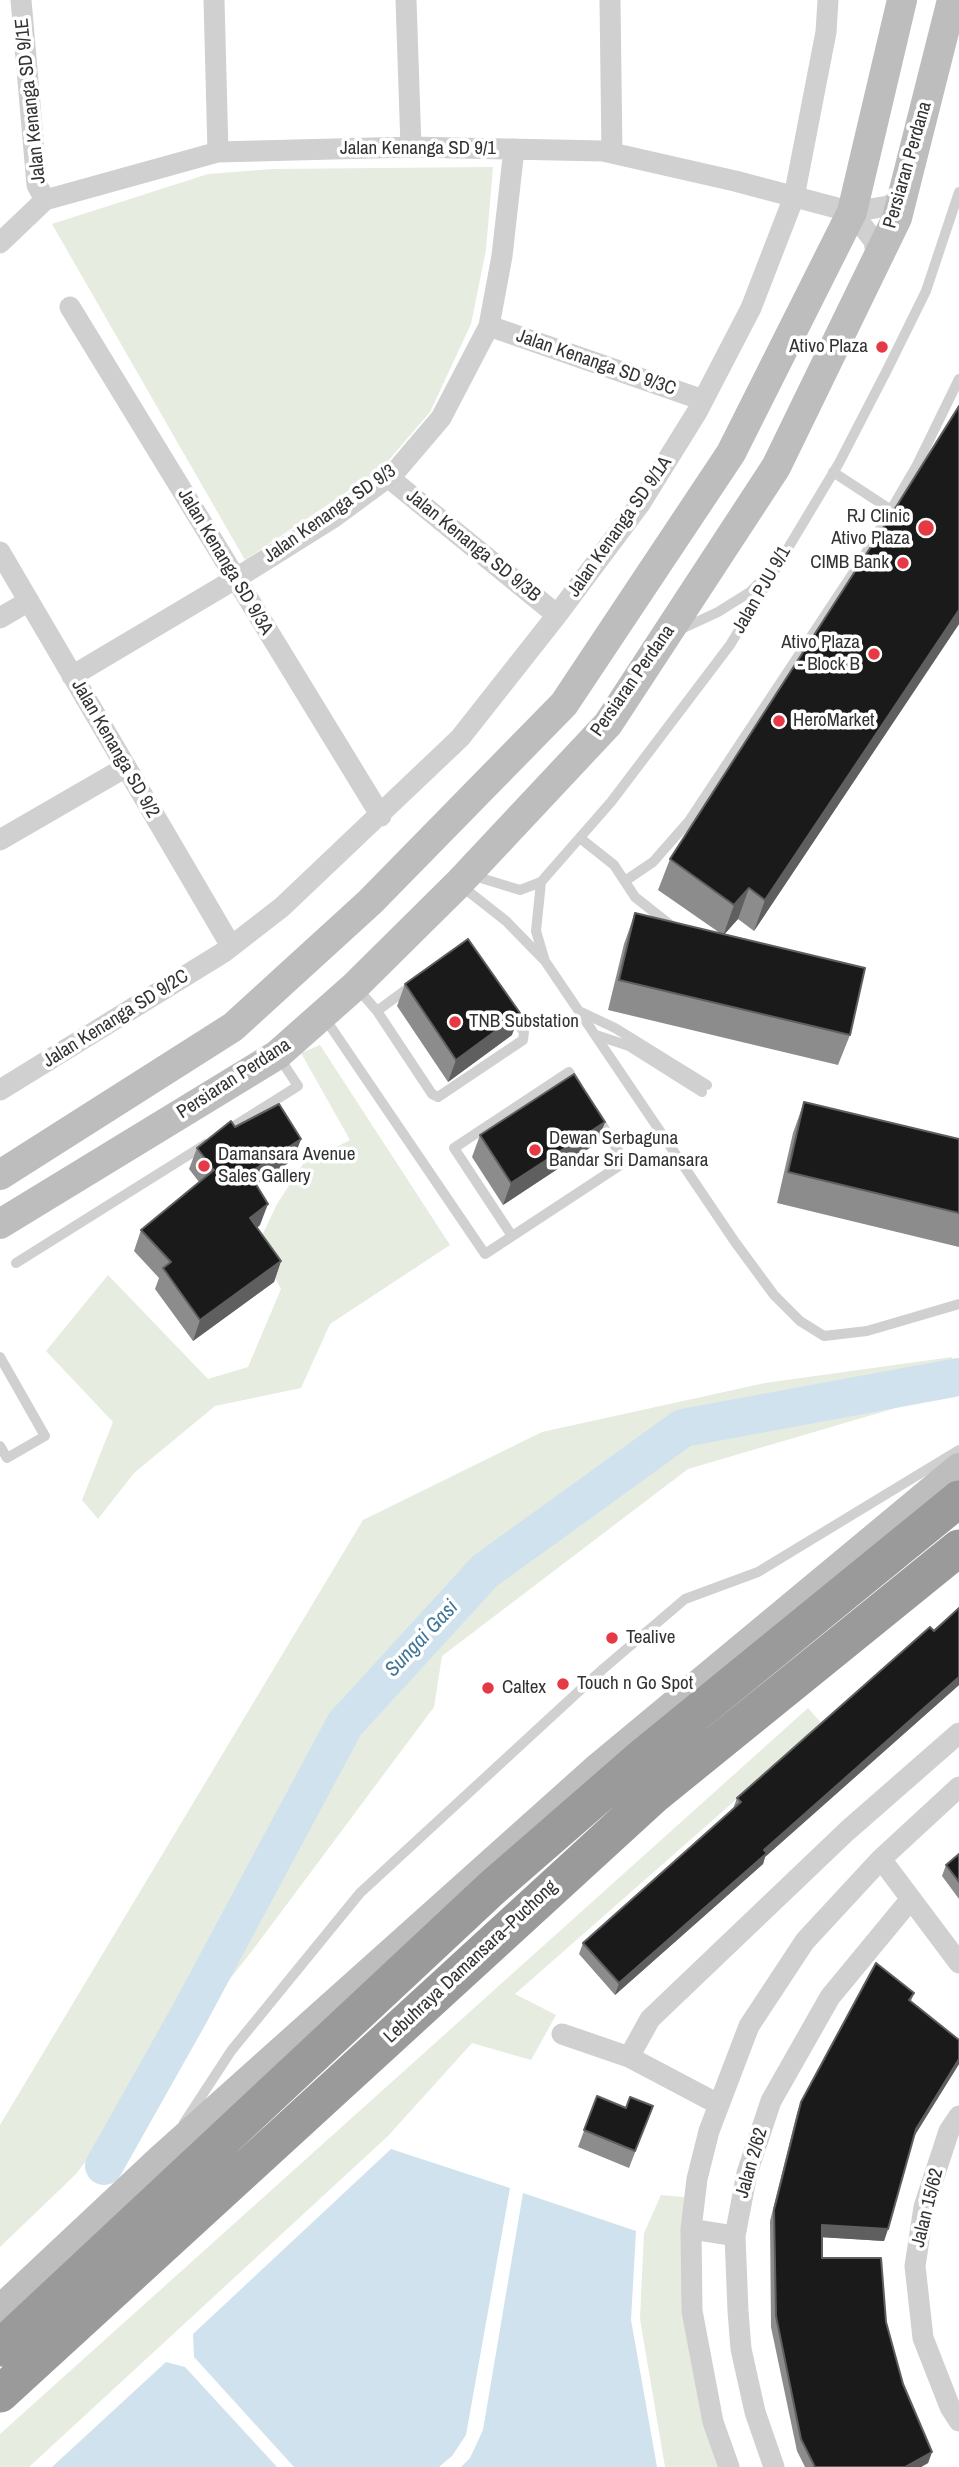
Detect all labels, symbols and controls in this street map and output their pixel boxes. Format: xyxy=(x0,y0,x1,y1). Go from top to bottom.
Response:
street label: Jalan Kenanga SD 9/1E xyxy=(11,17,51,185)
street label: Persiaran Perdana xyxy=(879,99,937,231)
street label: Jalan Kenanga SD 9/1 xyxy=(340,138,496,160)
street label: Jalan Kenanga SD 9/3C xyxy=(513,325,679,401)
place label: Ativo Plaza xyxy=(789,336,868,358)
marker: Ativo Plaza xyxy=(874,339,890,355)
street label: Jalan Kenanga SD 9/1A xyxy=(563,452,677,602)
street label: Jalan Kenanga SD 9/3 xyxy=(260,460,400,568)
street label: Jalan Kenanga SD 9/3A xyxy=(172,485,278,639)
street label: Jalan Kenanga SD 9/3B xyxy=(401,485,545,607)
place label: RJ Clinic Ativo Plaza xyxy=(831,506,910,550)
marker: RJ Clinic Ativo Plaza xyxy=(916,518,936,538)
street label: Jalan PJU 9/1 xyxy=(728,542,796,638)
place label: CIMB Bank xyxy=(810,552,889,574)
marker: CIMB Bank xyxy=(895,555,911,571)
street label: Persiaran Perdana xyxy=(586,621,680,741)
place label: Ativo Plaza - Block B xyxy=(781,632,860,676)
marker: Ativo Plaza - Block B xyxy=(866,646,882,662)
street label: Jalan Kenanga SD 9/2 xyxy=(66,676,164,822)
place label: HeroMarket xyxy=(793,710,874,732)
marker: HeroMarket xyxy=(771,713,787,729)
street label: Jalan Kenanga SD 9/2C xyxy=(39,965,193,1073)
place label: TNB Substation xyxy=(469,1011,579,1033)
marker: TNB Substation xyxy=(447,1014,463,1030)
street label: Persiaran Perdana xyxy=(173,1034,295,1124)
place label: Dewan Serbaguna Bandar Sri Damansara xyxy=(549,1128,708,1172)
marker: Dewan Serbaguna Bandar Sri Damansara xyxy=(527,1142,543,1158)
place label: Damansara Avenue Sales Gallery xyxy=(218,1144,355,1188)
marker: Damansara Avenue Sales Gallery xyxy=(196,1158,212,1174)
water label: Sungai Gasi xyxy=(380,1595,464,1683)
place label: Tealive xyxy=(626,1627,675,1649)
marker: Tealive xyxy=(604,1630,620,1646)
place label: Touch n Go Spot xyxy=(577,1673,693,1695)
marker: Touch n Go Spot xyxy=(555,1676,571,1692)
place label: Caltex xyxy=(502,1677,546,1699)
marker: Caltex xyxy=(480,1680,496,1696)
street label: Lebuhraya Damansara–Puchong xyxy=(380,1876,562,2048)
street label: Jalan 2/62 xyxy=(731,2125,773,2201)
street label: Jalan 15/62 xyxy=(907,2166,949,2250)

